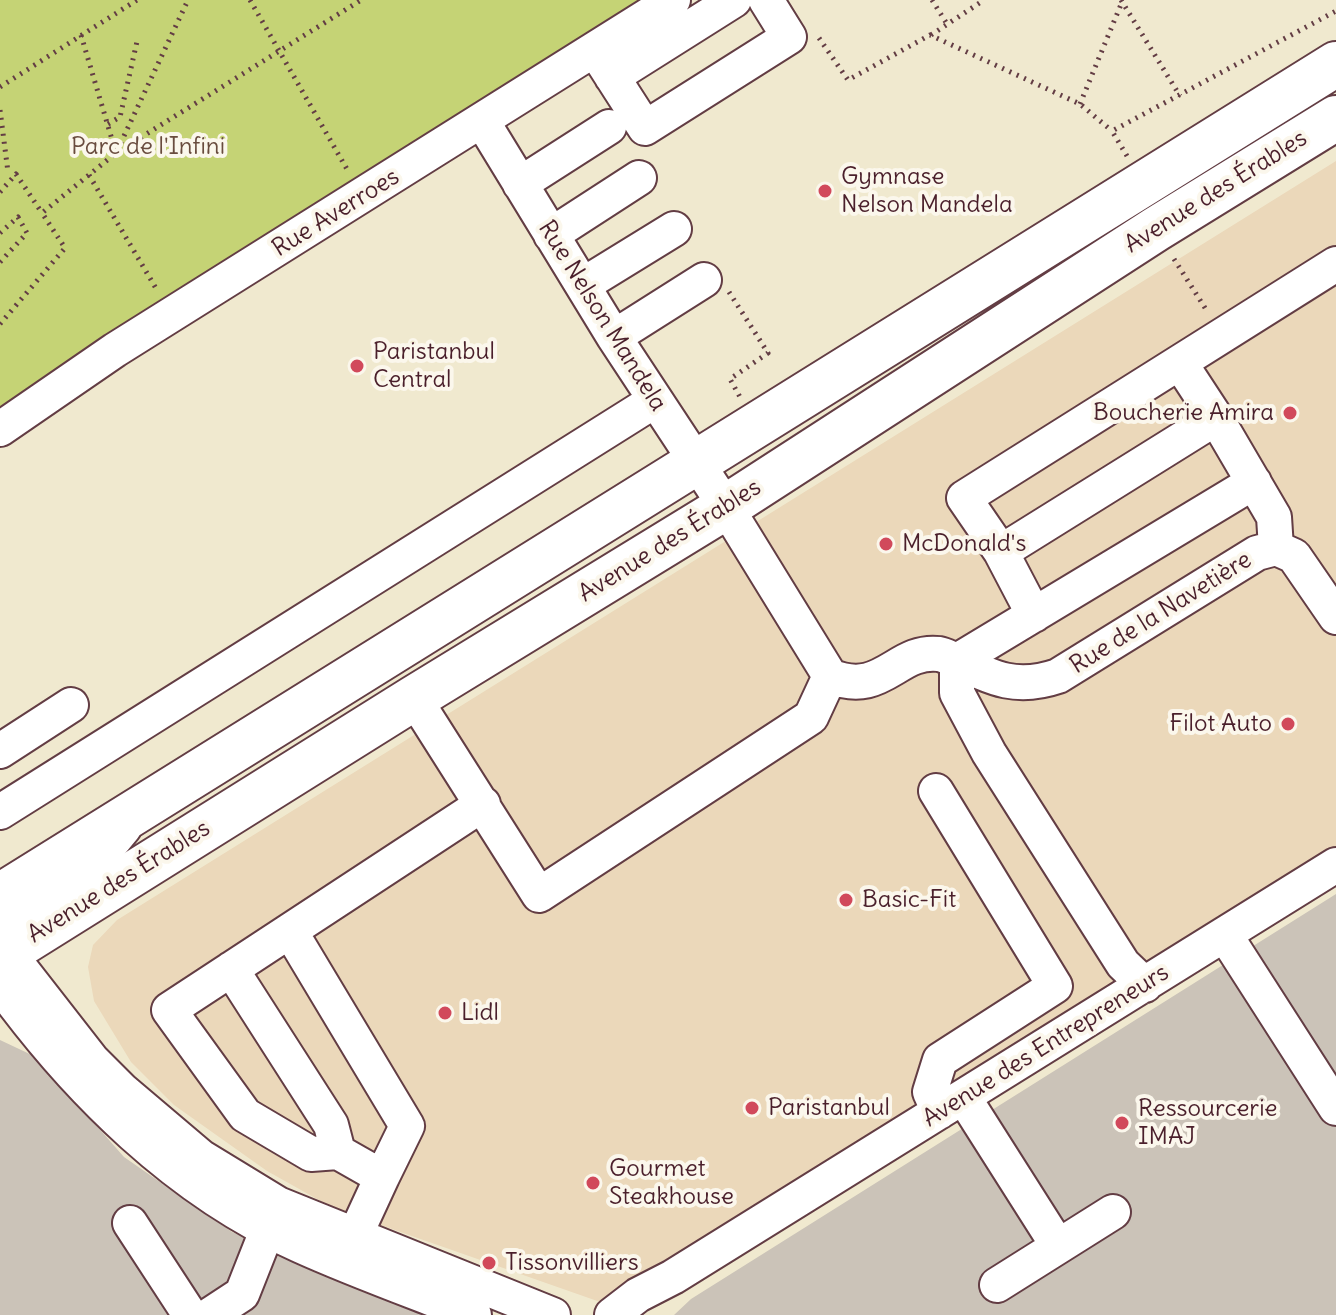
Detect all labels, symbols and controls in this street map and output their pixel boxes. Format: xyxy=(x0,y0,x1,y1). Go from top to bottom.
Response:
street label: Avenue des Érables xyxy=(1120,124,1312,260)
park label: Parc de l'Infini xyxy=(71,133,225,161)
street label: Rue Averroes xyxy=(267,163,405,263)
place label: Gymnase Nelson Mandela xyxy=(841,163,1013,219)
marker: Gymnase Nelson Mandela xyxy=(816,182,834,200)
street label: Rue Nelson Mandela xyxy=(532,215,672,417)
place label: Paristanbul Central xyxy=(373,338,495,394)
marker: Paristanbul Central xyxy=(348,357,366,375)
place label: Boucherie Amira xyxy=(1093,399,1274,427)
marker: Boucherie Amira xyxy=(1281,404,1299,422)
street label: Avenue des Érables xyxy=(574,473,766,609)
place label: McDonald's xyxy=(902,530,1026,558)
marker: McDonald's xyxy=(877,535,895,553)
street label: Rue de la Navetière xyxy=(1065,546,1257,680)
place label: Filot Auto xyxy=(1170,710,1272,738)
marker: Filot Auto xyxy=(1279,715,1297,733)
street label: Avenue des Érables xyxy=(23,814,215,950)
place label: Basic-Fit xyxy=(862,886,956,914)
marker: Basic-Fit xyxy=(837,891,855,909)
street label: Avenue des Entrepreneurs xyxy=(918,958,1174,1134)
place label: Lidl xyxy=(461,999,499,1027)
marker: Lidl xyxy=(436,1004,454,1022)
place label: Paristanbul xyxy=(768,1094,890,1122)
place label: Ressourcerie IMAJ xyxy=(1138,1095,1277,1151)
marker: Paristanbul xyxy=(743,1099,761,1117)
marker: Ressourcerie IMAJ xyxy=(1113,1114,1131,1132)
place label: Gourmet Steakhouse xyxy=(609,1155,734,1211)
marker: Gourmet Steakhouse xyxy=(584,1174,602,1192)
place label: Tissonvilliers xyxy=(505,1249,639,1277)
marker: Tissonvilliers xyxy=(480,1254,498,1272)

